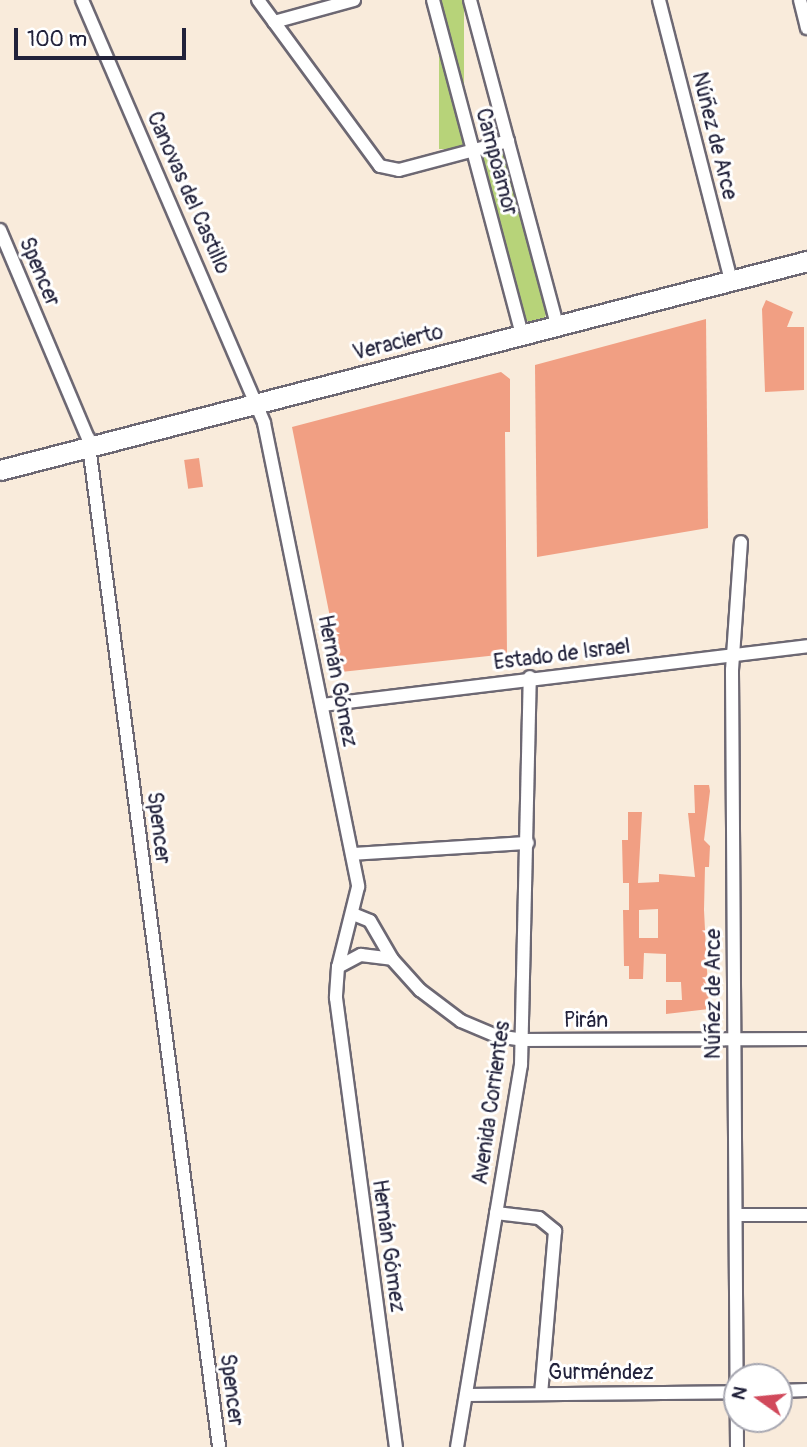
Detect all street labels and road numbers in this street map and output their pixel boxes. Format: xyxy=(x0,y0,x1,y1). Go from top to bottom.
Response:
street label: Núñez de Arce xyxy=(686,70,742,202)
street label: Campoamor xyxy=(470,106,522,218)
street label: Canovas del Castillo xyxy=(141,108,235,278)
street label: Spencer xyxy=(13,234,65,310)
street label: Veracierto xyxy=(350,320,446,366)
street label: Hernán Gómez xyxy=(312,613,362,749)
street label: Estado de Israel xyxy=(492,634,632,676)
street label: Spencer xyxy=(141,790,175,866)
street label: Núñez de Arce xyxy=(701,929,727,1059)
street label: Pirán xyxy=(564,1008,608,1034)
street label: Avenida Corrientes xyxy=(468,1020,516,1186)
street label: Hernán Gómez xyxy=(366,1178,410,1314)
street label: Spencer xyxy=(214,1352,248,1428)
street label: Gurméndez xyxy=(548,1360,654,1386)

